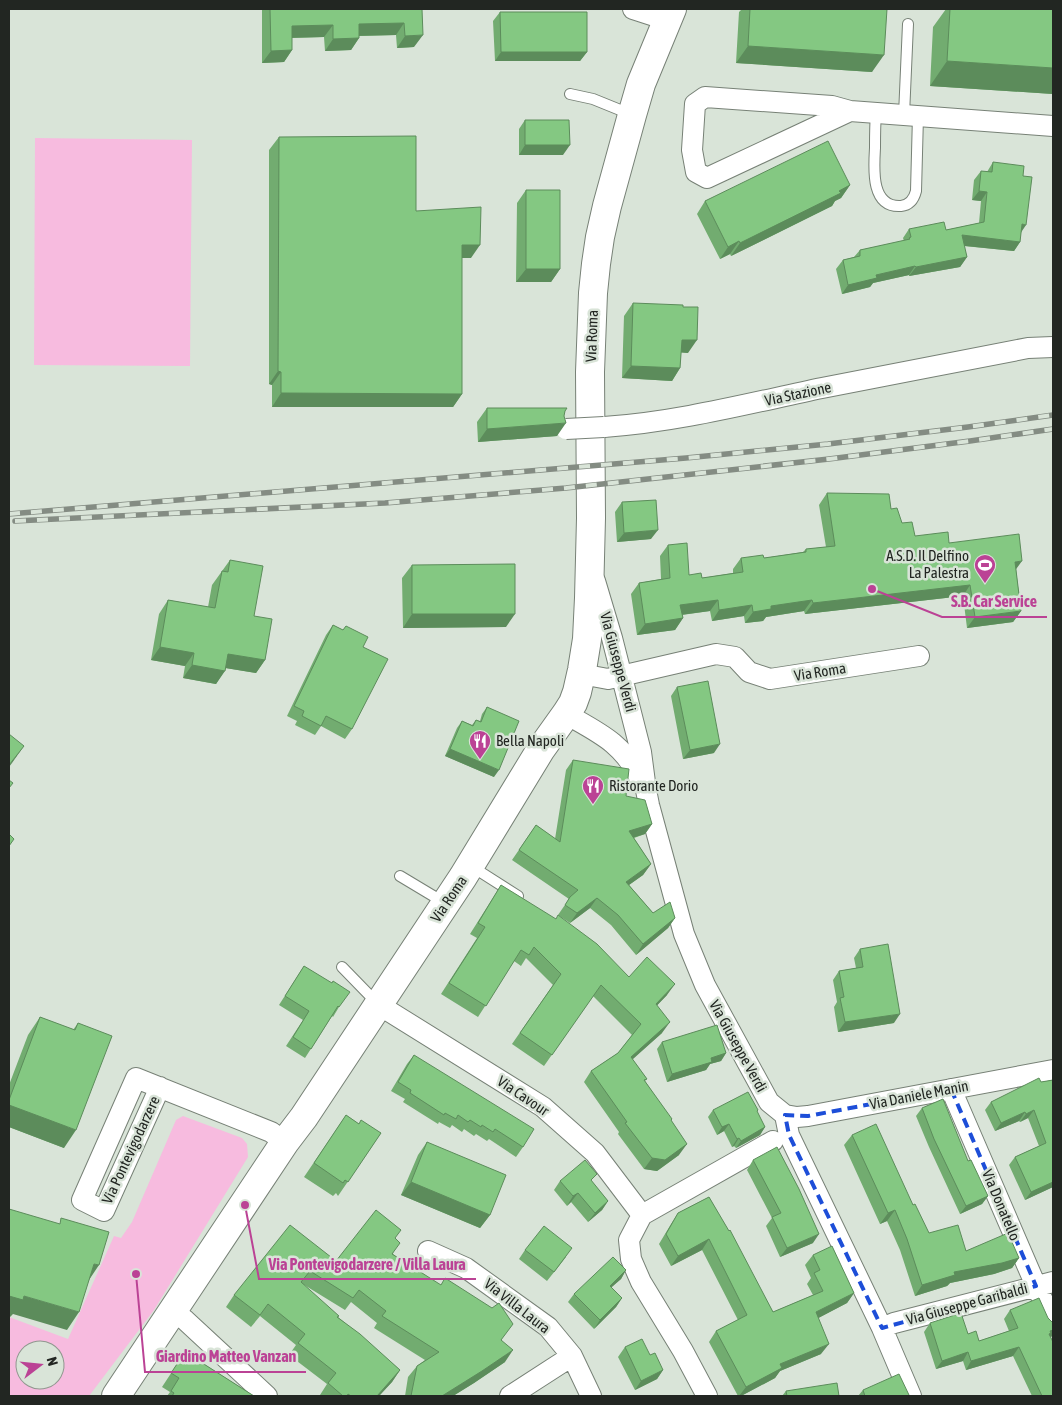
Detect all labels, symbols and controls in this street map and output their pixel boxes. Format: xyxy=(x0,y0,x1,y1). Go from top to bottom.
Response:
street label: Via Roma xyxy=(582,310,601,362)
street label: Via Stazione xyxy=(763,378,833,409)
place label: A.S.D. Il Delfino La Palestra xyxy=(886,547,969,581)
sports icon: A.S.D. Il Delfino La Palestra xyxy=(973,553,997,584)
callout: S.B. Car Service xyxy=(942,586,1047,617)
text: S.B. Car Service xyxy=(951,592,1037,610)
street label: Via Giuseppe Verdi xyxy=(597,610,640,714)
street label: Via Roma xyxy=(793,659,847,684)
restaurant icon: Bella Napoli xyxy=(468,729,492,760)
place label: Bella Napoli xyxy=(496,732,564,749)
restaurant icon: Ristorante Dorio xyxy=(581,774,605,805)
place label: Ristorante Dorio xyxy=(609,777,698,794)
street label: Via Roma xyxy=(427,872,470,925)
street label: Via Giuseppe Verdi xyxy=(706,997,771,1095)
street label: Via Cavour xyxy=(494,1072,553,1119)
street label: Via Daniele Manin xyxy=(868,1077,970,1112)
street label: Via Pontevigodarzere xyxy=(98,1093,163,1206)
street label: Via Donatello xyxy=(979,1167,1024,1243)
callout: Via Pontevigodarzere / Villa Laura xyxy=(259,1248,476,1279)
text: Via Pontevigodarzere / Villa Laura xyxy=(267,1255,466,1273)
street label: Via Villa Laura xyxy=(481,1275,554,1337)
street label: Via Giuseppe Garibaldi xyxy=(904,1279,1029,1328)
north arrow xyxy=(15,1340,65,1390)
callout: Giardino Matteo Vanzan xyxy=(145,1341,306,1372)
text: Giardino Matteo Vanzan xyxy=(156,1347,297,1365)
text: N xyxy=(44,1355,61,1368)

